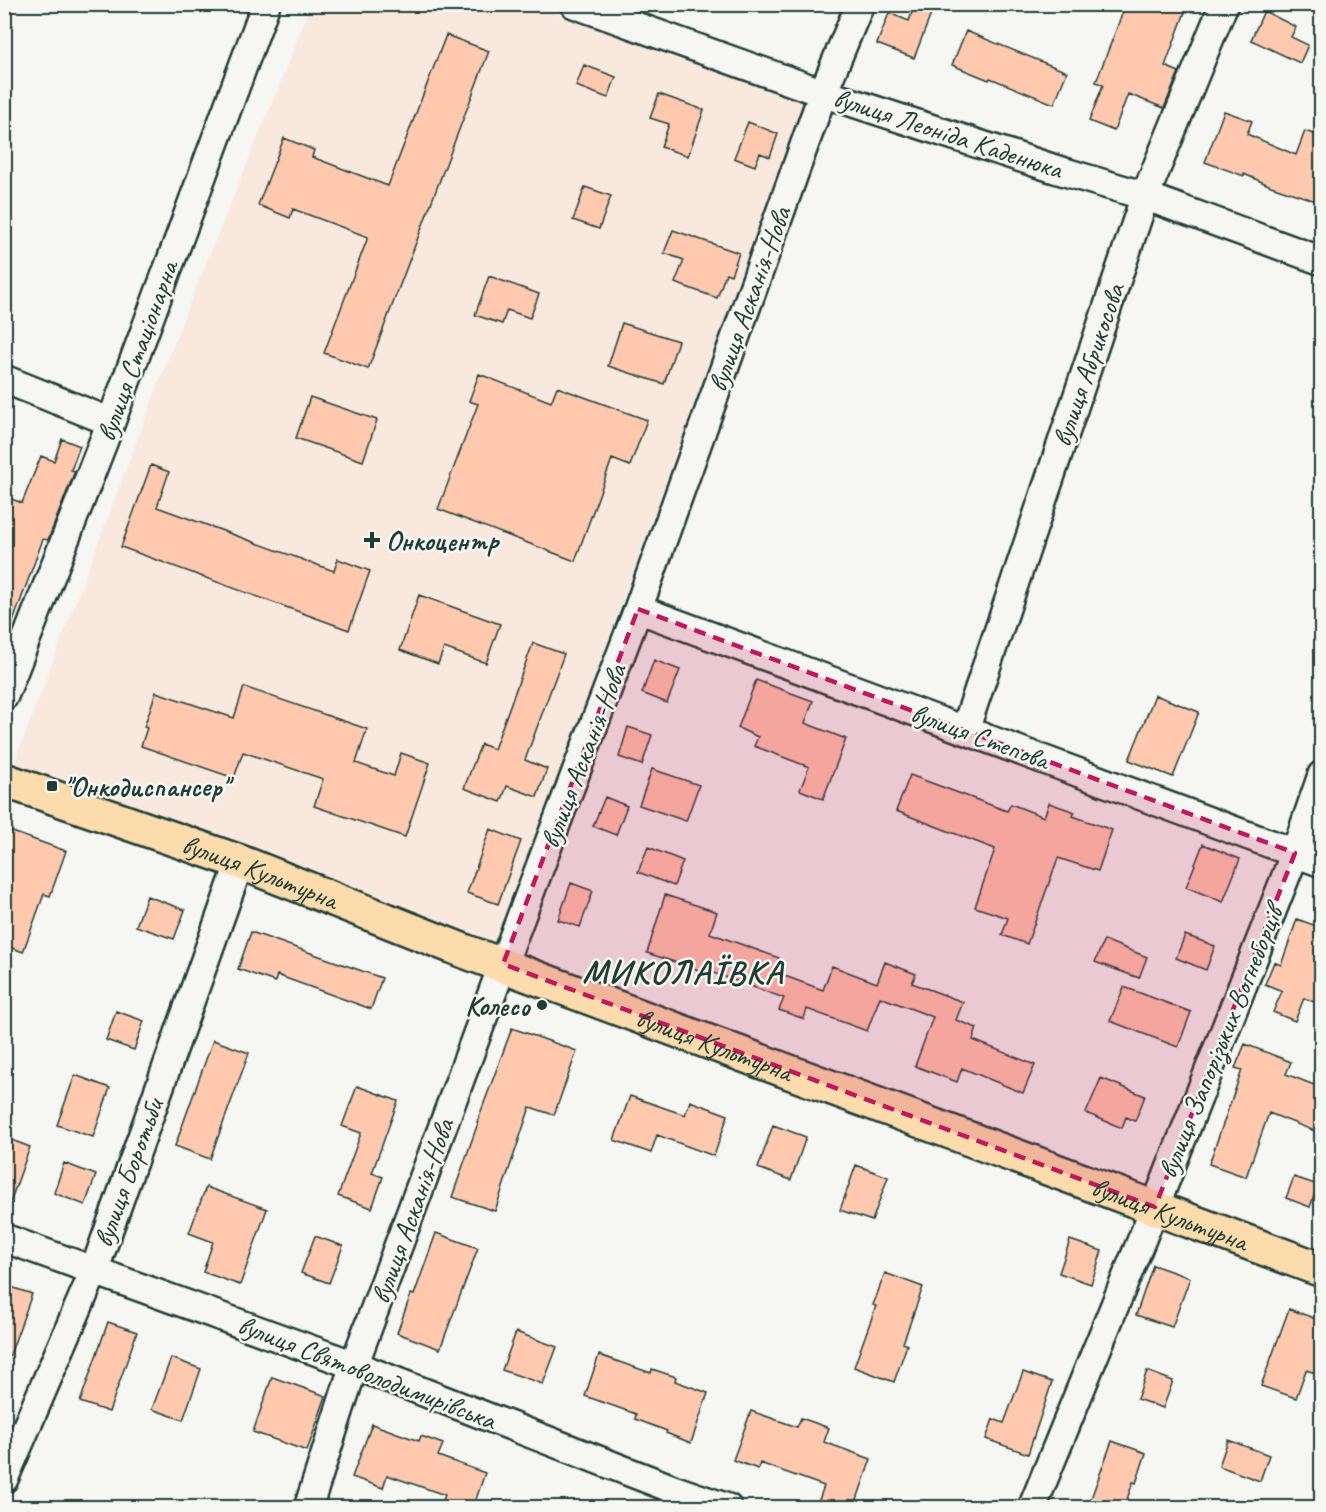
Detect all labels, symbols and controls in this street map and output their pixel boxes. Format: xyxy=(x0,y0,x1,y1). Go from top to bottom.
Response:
street label: вулиця Леоніда Каденюка xyxy=(829,80,1068,187)
street label: вулиця Асканія-Нова xyxy=(699,200,799,396)
street label: вулиця Стаціонарна xyxy=(88,254,187,446)
street label: вулиця Абрикосова xyxy=(1044,277,1133,451)
place label: Онкоцентр xyxy=(386,523,501,558)
marker: Онкоцентр xyxy=(363,531,381,549)
street label: вулиця Асканія-Нова xyxy=(532,658,635,853)
street label: вулиця Степова xyxy=(906,695,1056,778)
place label: "Онкодиспансер" xyxy=(64,769,235,804)
marker: "Онкодиспансер" xyxy=(45,779,59,793)
street label: вулиця Культурна xyxy=(178,826,345,918)
street label: вулиця Запорізьких Вогнеборців xyxy=(1149,895,1294,1183)
district label: МИКОЛАЇВКА xyxy=(582,950,785,993)
place label: Колесо xyxy=(465,988,532,1023)
marker: Колесо xyxy=(535,998,549,1012)
street label: вулиця Культурна xyxy=(632,999,800,1090)
street label: вулиця Боротьби xyxy=(85,1091,172,1252)
street label: вулиця Асканія-Нова xyxy=(362,1112,462,1308)
street label: вулиця Культурна xyxy=(1087,1169,1255,1259)
street label: вулиця Святоволодимирівська xyxy=(233,1307,502,1438)

